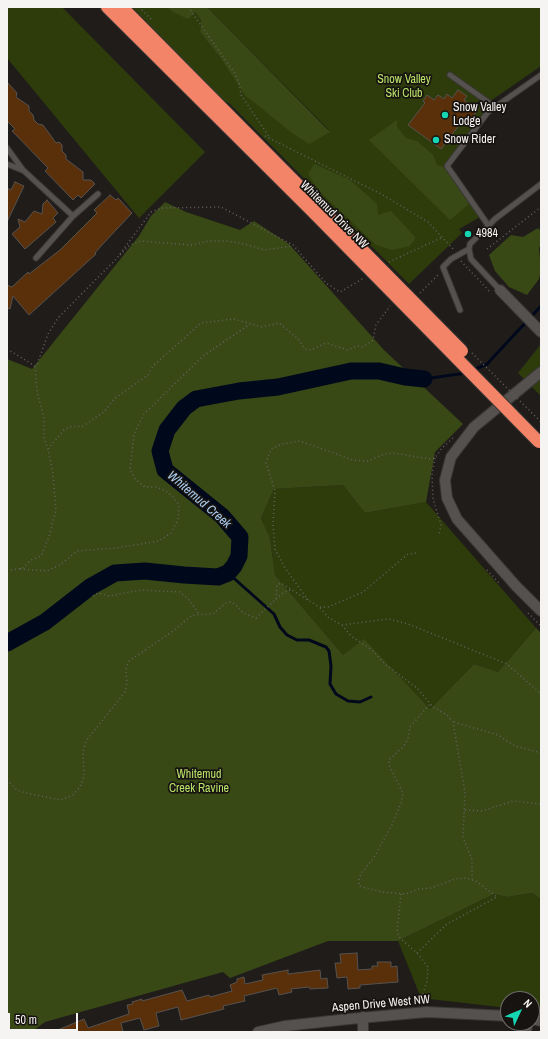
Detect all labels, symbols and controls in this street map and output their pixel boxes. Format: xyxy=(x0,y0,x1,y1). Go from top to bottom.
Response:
park label: Snow Valley Ski Club xyxy=(377,73,431,101)
place label: Snow Valley Lodge xyxy=(453,101,506,129)
marker: Snow Valley Lodge xyxy=(440,110,450,120)
place label: Snow Rider xyxy=(444,133,495,147)
marker: Snow Rider xyxy=(431,135,441,145)
street label: Whitemud Drive NW xyxy=(297,178,371,252)
place label: 4984 xyxy=(476,227,498,241)
marker: 4984 xyxy=(463,229,473,239)
water label: Whitemud Creek xyxy=(164,468,234,532)
park label: Whitemud Creek Ravine xyxy=(169,768,229,796)
north arrow xyxy=(500,991,540,1031)
street label: Aspen Drive West NW xyxy=(331,993,431,1015)
text: N xyxy=(521,996,535,1011)
scale bar xyxy=(10,1005,80,1031)
text: 50 m xyxy=(15,1012,37,1028)

